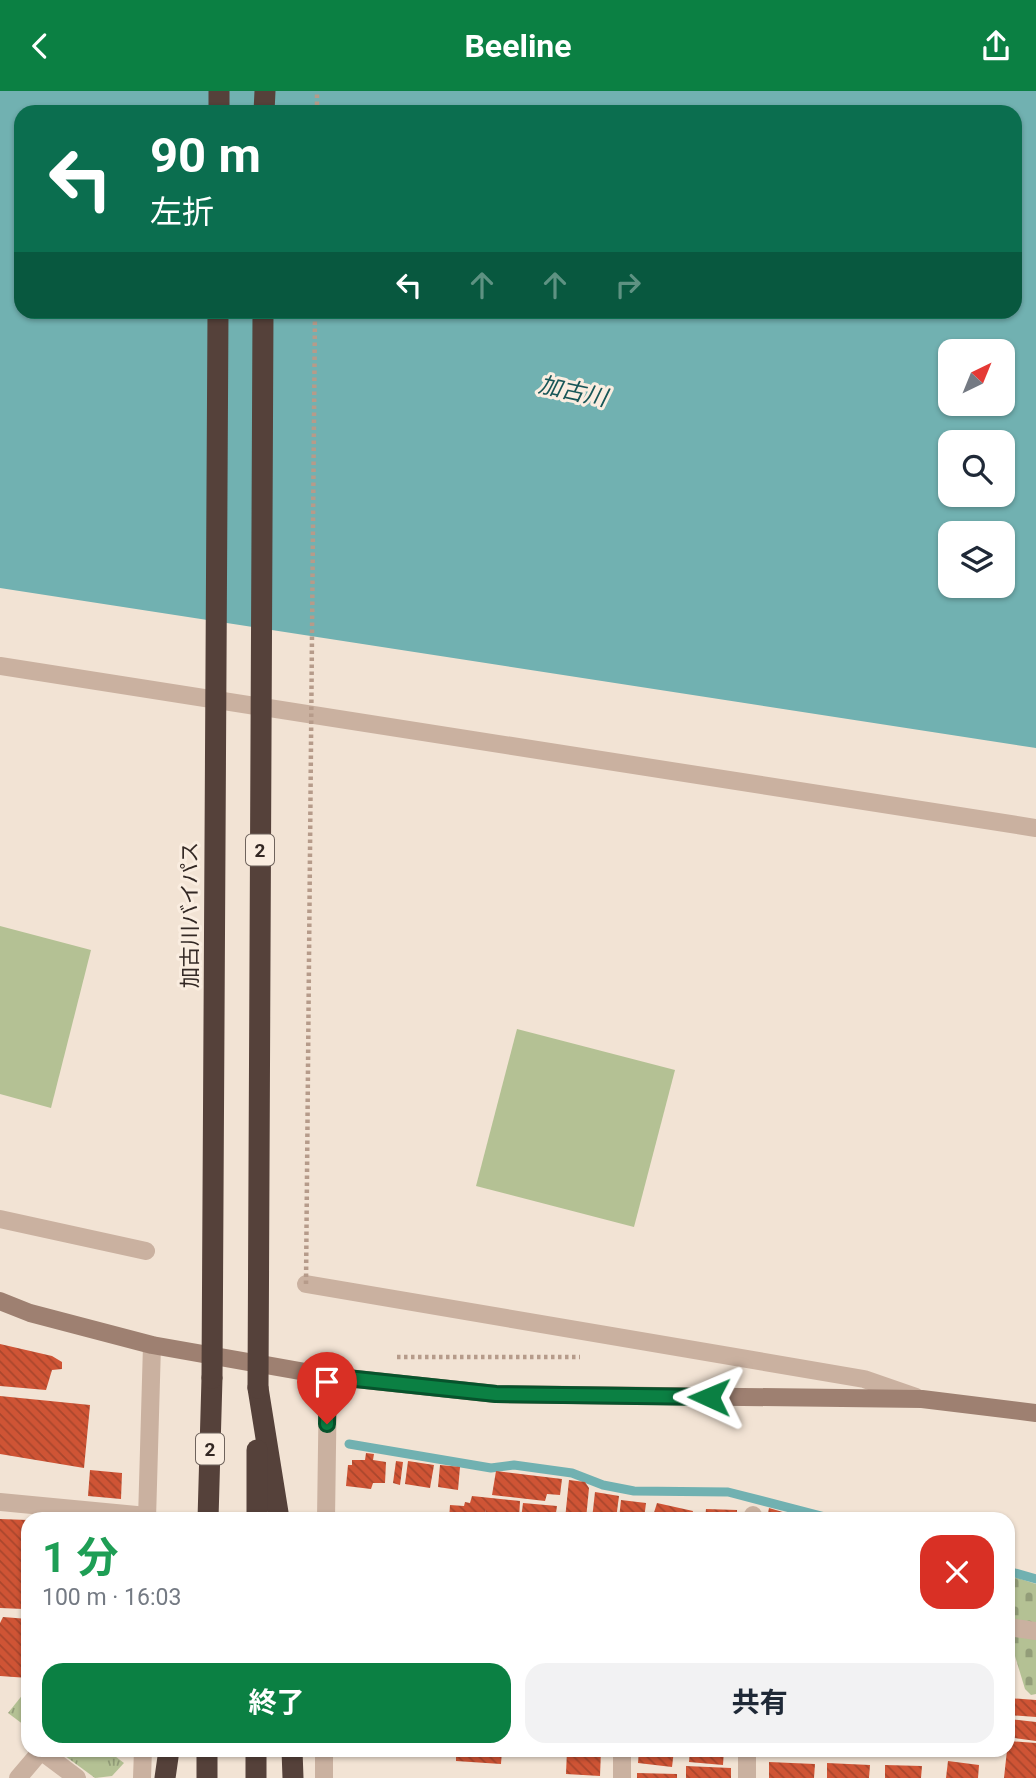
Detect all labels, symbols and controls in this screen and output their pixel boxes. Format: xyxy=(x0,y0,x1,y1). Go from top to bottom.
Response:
icon: back xyxy=(21,27,59,65)
text: Beeline xyxy=(464,27,572,65)
icon: share xyxy=(977,27,1015,65)
text: 90 m xyxy=(150,127,261,184)
icon: left xyxy=(35,133,126,224)
text: 左折 xyxy=(150,193,214,231)
icon: left xyxy=(390,266,428,304)
icon: ahead xyxy=(463,266,501,304)
icon: ahead xyxy=(536,266,574,304)
icon: right xyxy=(609,266,647,304)
north arrow xyxy=(938,339,1015,417)
map controls xyxy=(938,339,1015,598)
water label: 加古川 xyxy=(536,371,612,412)
button: search xyxy=(938,430,1015,507)
button: layers xyxy=(938,521,1015,598)
road number: 2 xyxy=(246,835,274,865)
street label: 加古川バイパス xyxy=(178,842,202,988)
pin xyxy=(297,1352,357,1424)
position arrow xyxy=(672,1360,746,1434)
icon: arrive xyxy=(308,1363,346,1401)
road number: 2 xyxy=(196,1433,224,1465)
text: 1 分 xyxy=(42,1533,119,1582)
button: close xyxy=(920,1535,994,1609)
text: 100 m · 16:03 xyxy=(42,1584,181,1611)
button: 終了 xyxy=(42,1663,511,1743)
button: 共有 xyxy=(525,1663,994,1743)

